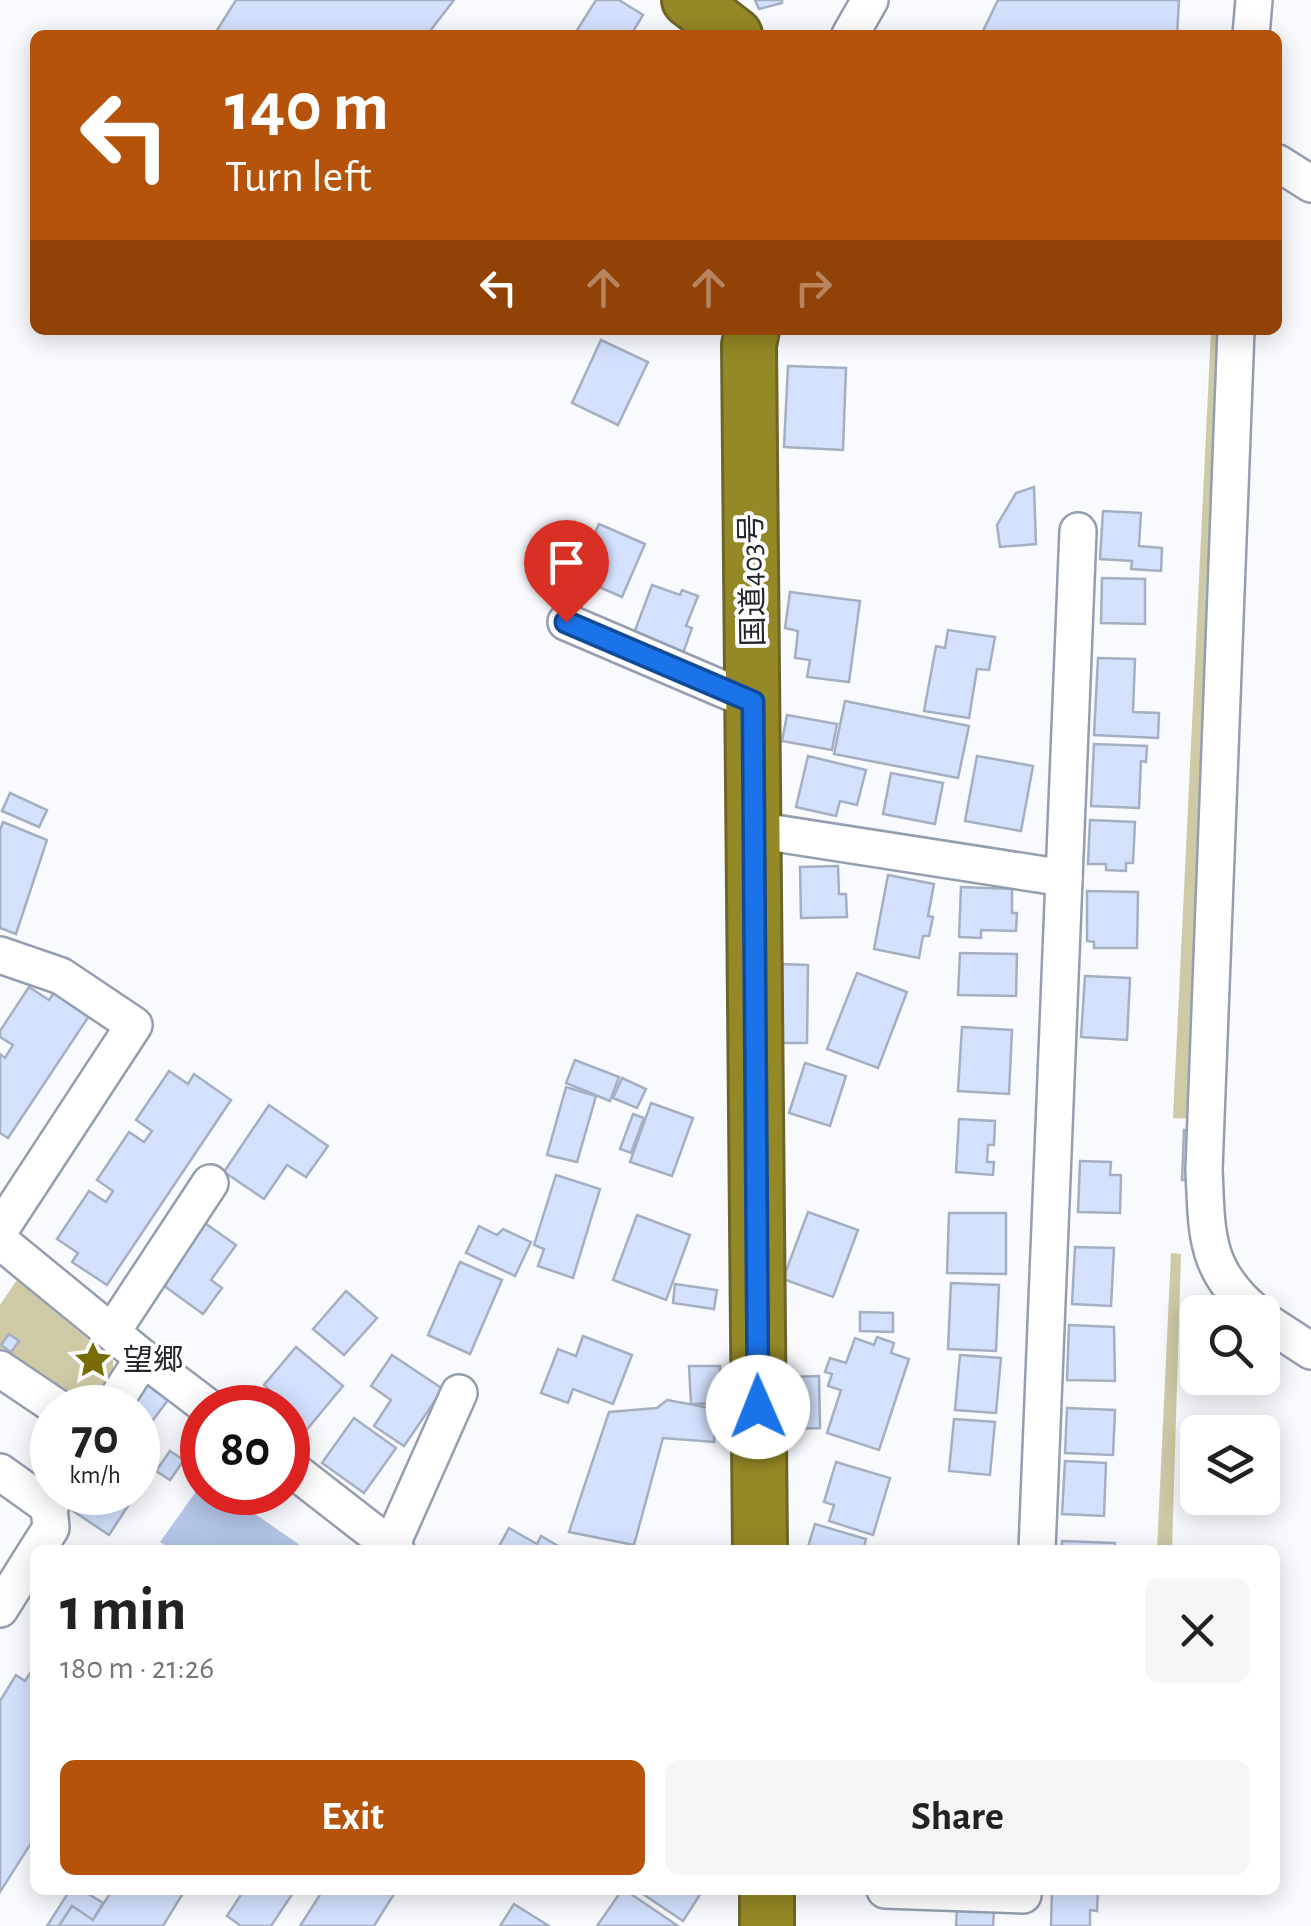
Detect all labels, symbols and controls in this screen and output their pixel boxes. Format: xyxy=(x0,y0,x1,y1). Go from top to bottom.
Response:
icon: left xyxy=(60,70,190,200)
text: 140 m xyxy=(225,73,389,143)
text: Turn left xyxy=(225,155,372,200)
icon: left xyxy=(471,260,526,315)
icon: ahead xyxy=(576,260,631,315)
icon: ahead xyxy=(681,260,736,315)
icon: right xyxy=(786,260,841,315)
street label: 国道403号 xyxy=(736,513,769,647)
pin xyxy=(524,520,609,623)
icon: arrive xyxy=(539,535,594,590)
map controls xyxy=(1180,1295,1280,1515)
button: search xyxy=(1180,1295,1280,1395)
place icon: 望郷 xyxy=(72,1339,114,1381)
place label: 望郷 xyxy=(123,1344,183,1376)
position arrow xyxy=(706,1355,810,1459)
speed limit sign: 80 xyxy=(180,1385,310,1515)
text: 70 xyxy=(71,1413,119,1463)
button: layers xyxy=(1180,1415,1280,1515)
text: km/h xyxy=(69,1463,121,1488)
button: close xyxy=(1145,1578,1250,1683)
text: 1 min xyxy=(60,1581,186,1641)
text: 180 m · 21:26 xyxy=(60,1652,214,1684)
button: Exit xyxy=(60,1760,645,1875)
button: Share xyxy=(665,1760,1250,1875)

